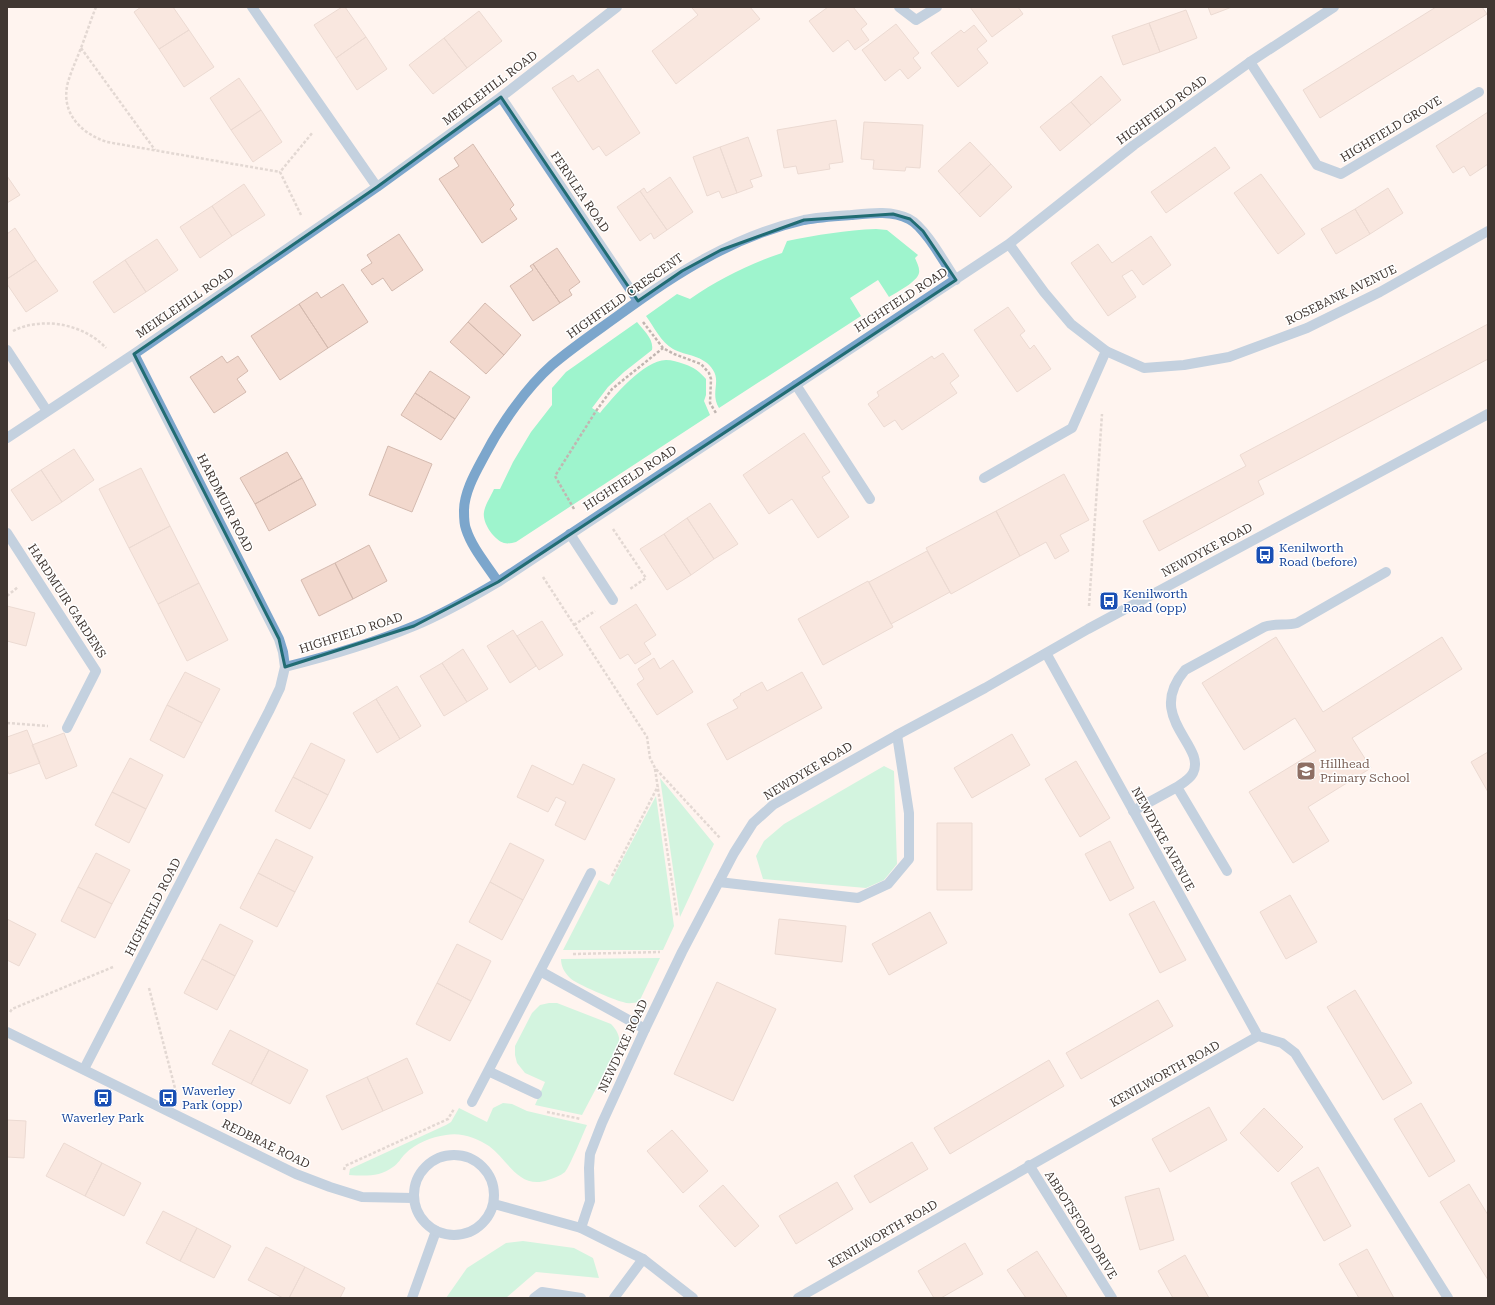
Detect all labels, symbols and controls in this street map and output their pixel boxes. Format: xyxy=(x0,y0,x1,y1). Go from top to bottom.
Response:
street label: MEIKLEHILL ROAD xyxy=(440,48,540,128)
street label: HIGHFIELD ROAD xyxy=(1114,73,1210,147)
street label: HIGHFIELD GROVE xyxy=(1338,93,1444,165)
street label: FERNLEA ROAD xyxy=(548,149,612,235)
street label: HIGHFIELD CRESCENT xyxy=(564,250,686,342)
street label: ROSEBANK AVENUE xyxy=(1283,262,1399,328)
street label: MEIKLEHILL ROAD xyxy=(133,265,237,341)
street label: HIGHFIELD ROAD xyxy=(852,265,950,335)
street label: HIGHFIELD ROAD xyxy=(581,443,679,513)
street label: HARDMUIR ROAD xyxy=(194,452,256,554)
street label: NEWDYKE ROAD xyxy=(1159,520,1255,580)
street label: HARDMUIR GARDENS xyxy=(25,541,109,661)
place label: Kenilworth Road (before) xyxy=(1279,541,1357,569)
bus stop icon: Kenilworth Road (before) xyxy=(1254,544,1276,566)
place label: Kenilworth Road (opp) xyxy=(1123,587,1188,615)
bus stop icon: Kenilworth Road (opp) xyxy=(1098,590,1120,612)
street label: HIGHFIELD ROAD xyxy=(297,610,405,656)
street label: NEWDYKE ROAD xyxy=(761,739,855,803)
place label: Hillhead Primary School xyxy=(1320,757,1410,785)
school or university icon: Hillhead Primary School xyxy=(1295,760,1317,782)
street label: NEWDYKE AVENUE xyxy=(1129,785,1197,893)
street label: HIGHFIELD ROAD xyxy=(122,856,184,958)
street label: NEWDYKE ROAD xyxy=(595,997,651,1095)
street label: KENILWORTH ROAD xyxy=(1108,1038,1222,1110)
place label: Waverley Park (opp) xyxy=(182,1084,242,1112)
bus stop icon: Waverley Park xyxy=(92,1087,114,1109)
bus stop icon: Waverley Park (opp) xyxy=(157,1087,179,1109)
place label: Waverley Park xyxy=(62,1111,145,1125)
street label: REDBRAE ROAD xyxy=(220,1117,312,1171)
street label: ABBOTSFORD DRIVE xyxy=(1042,1168,1120,1282)
street label: KENILWORTH ROAD xyxy=(826,1197,940,1271)

